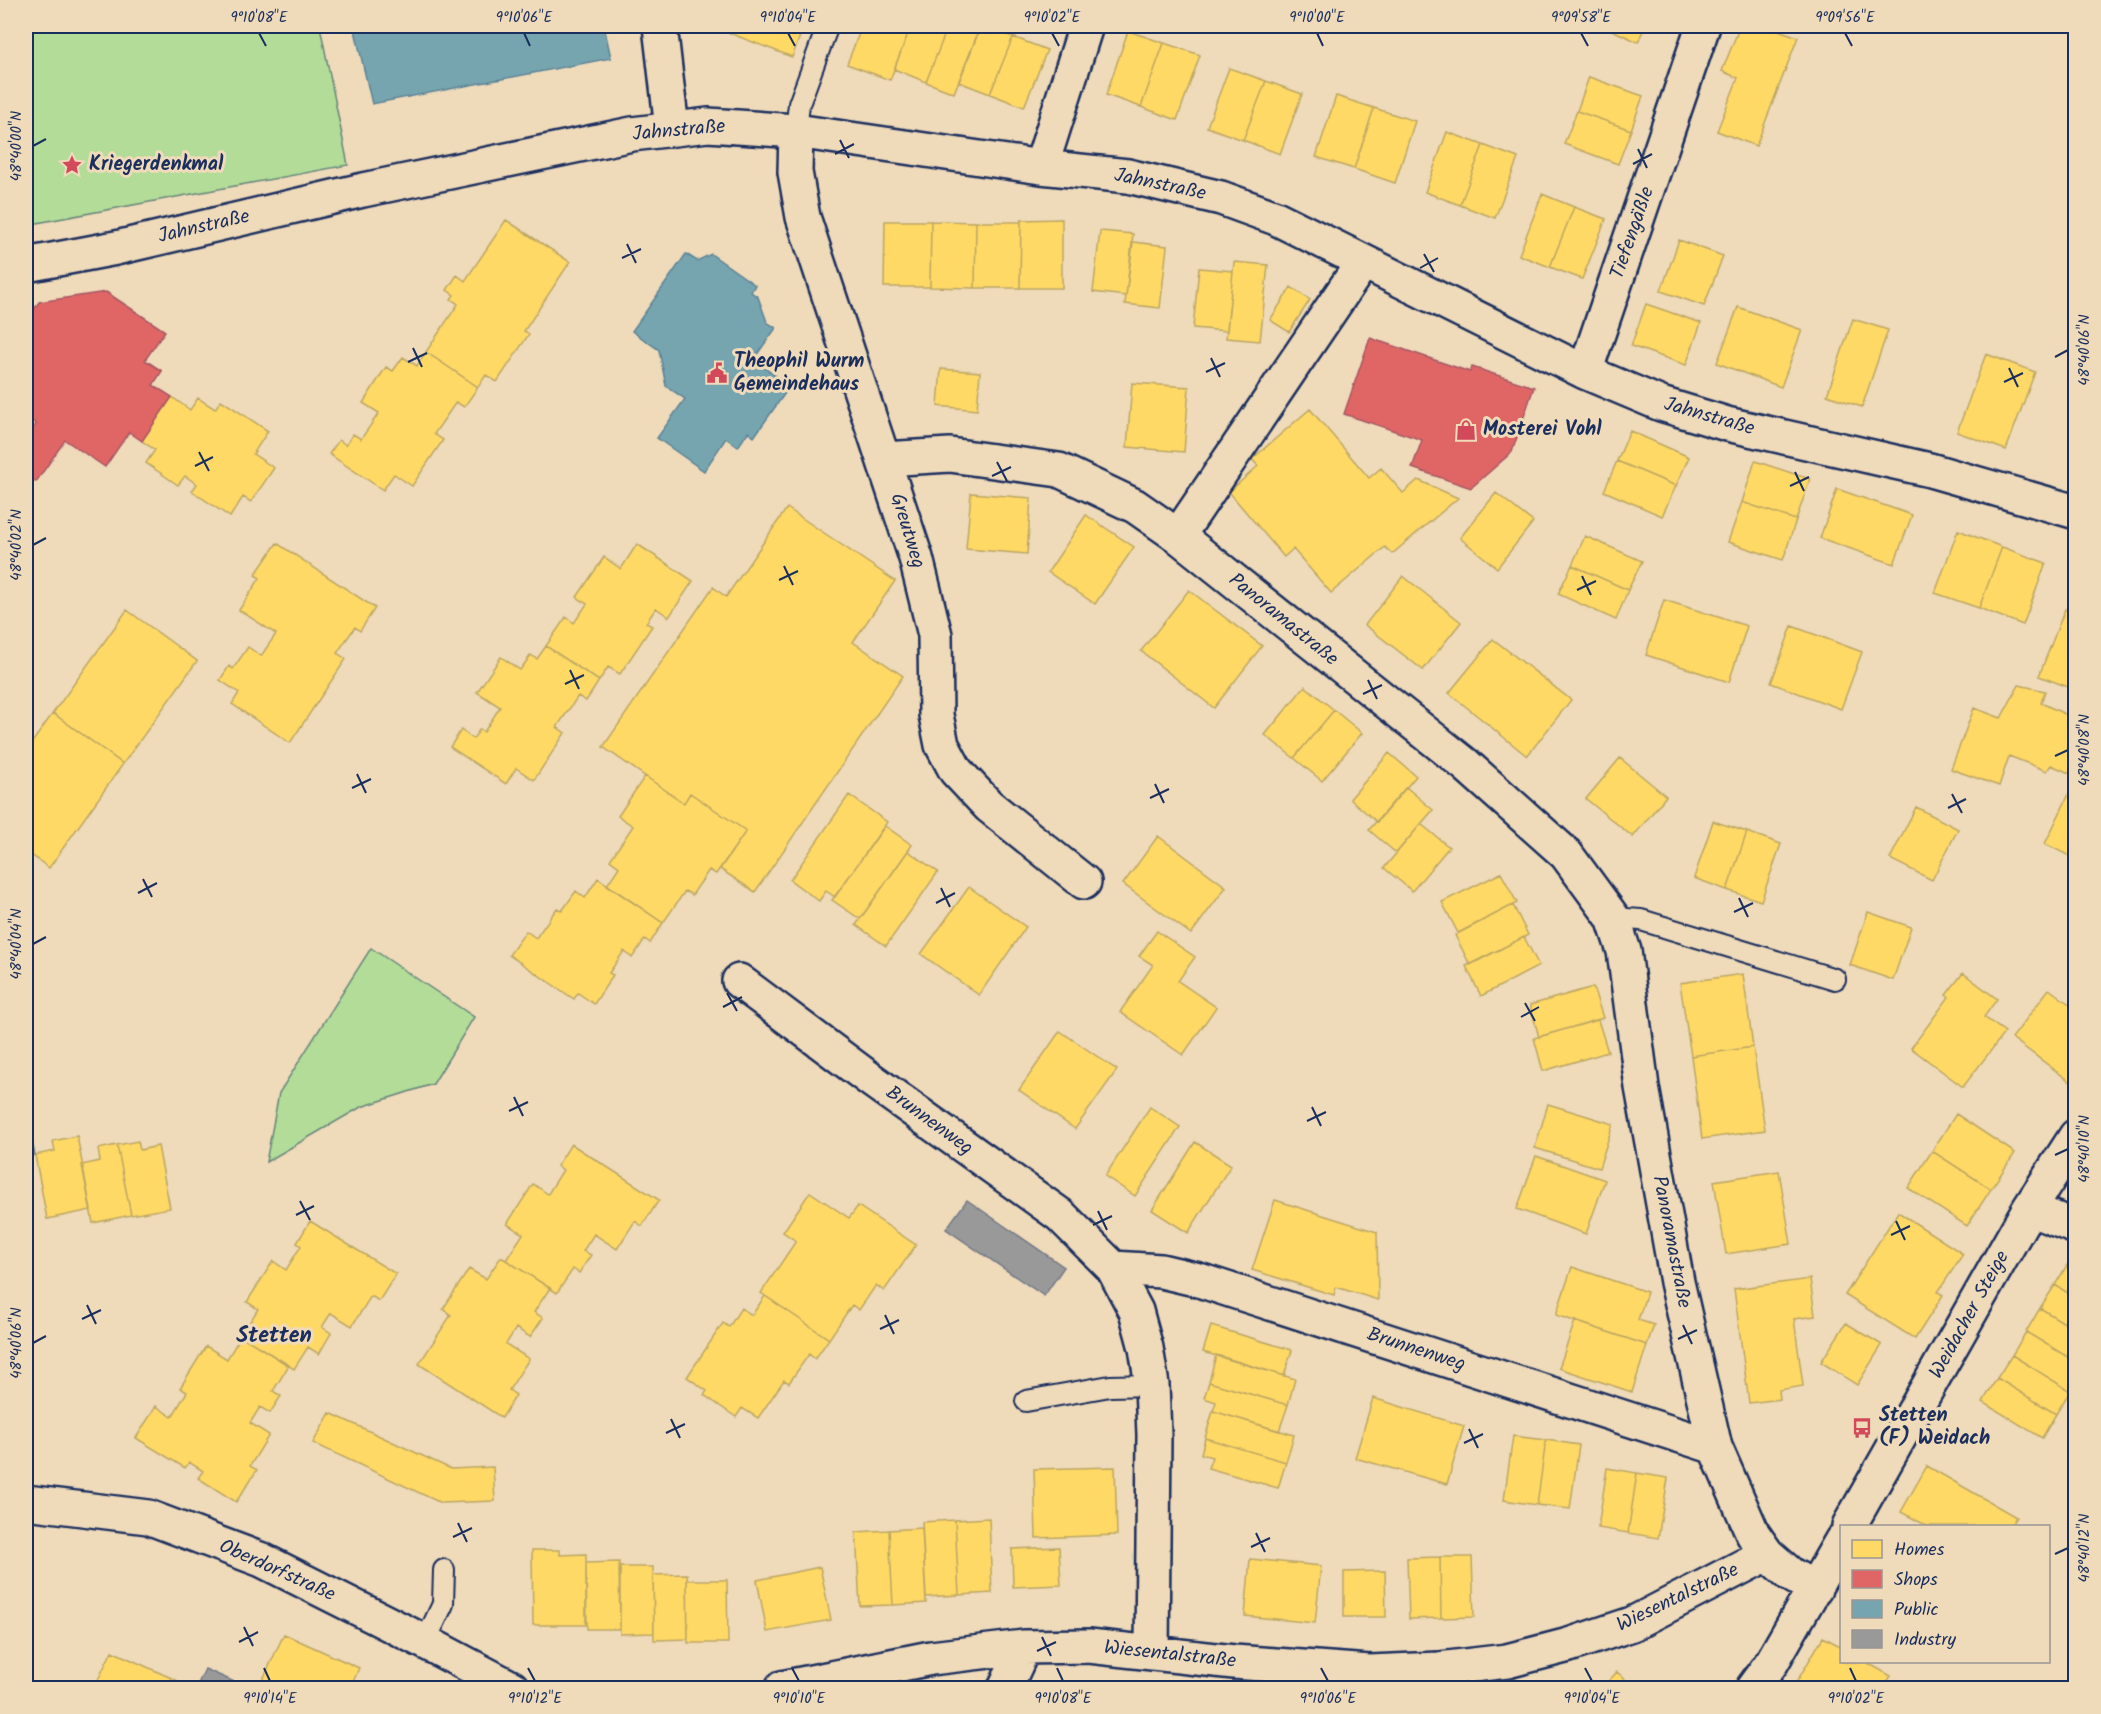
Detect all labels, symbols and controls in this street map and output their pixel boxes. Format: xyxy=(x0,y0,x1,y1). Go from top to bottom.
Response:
text: 9°10'08"E xyxy=(230,6,289,30)
text: 9°10'06"E xyxy=(496,6,553,30)
text: 9°10'04"E xyxy=(760,6,817,30)
text: 9°10'02"E xyxy=(1024,6,1082,30)
text: 9°10'00"E xyxy=(1289,6,1346,30)
text: 9°09'58"E xyxy=(1551,6,1612,30)
text: 9°09'56"E xyxy=(1815,6,1876,30)
text: 48°40'00"N xyxy=(5,111,29,181)
street label: Jahnstraße xyxy=(631,111,727,151)
place label: Kriegerdenkmal xyxy=(89,149,224,181)
place icon: Kriegerdenkmal xyxy=(60,153,84,177)
street label: Jahnstraße xyxy=(1111,160,1209,210)
street label: Tiefengäßle xyxy=(1602,182,1664,284)
street label: Jahnstraße xyxy=(155,201,253,253)
text: 48°40'06"N xyxy=(2073,314,2097,386)
place label: Theophil Wurm Gemeindehaus xyxy=(734,346,864,401)
public building icon: Theophil Wurm Gemeindehaus xyxy=(705,361,729,385)
street label: Jahnstraße xyxy=(1660,389,1758,445)
place label: Mosterei Vohl xyxy=(1483,414,1602,446)
shop icon: Mosterei Vohl xyxy=(1454,418,1478,442)
street label: Greutweg xyxy=(880,489,934,573)
text: 48°40'02"N xyxy=(5,509,29,581)
street label: Panoramastraße xyxy=(1221,565,1345,675)
text: 48°40'08"N xyxy=(2073,714,2097,786)
text: 48°40'04"N xyxy=(5,908,29,980)
street label: Brunnenweg xyxy=(878,1078,980,1164)
text: 48°40'10"N xyxy=(2073,1115,2097,1183)
street label: Panoramastraße xyxy=(1642,1173,1700,1311)
street label: Weidacher Steige xyxy=(1921,1245,2019,1385)
text: 48°40'06"N xyxy=(5,1307,29,1379)
district label: Stetten xyxy=(236,1319,312,1354)
street label: Brunnenweg xyxy=(1363,1319,1469,1381)
place label: Stetten (F) Weidach xyxy=(1879,1400,1990,1455)
bus stop icon: Stetten (F) Weidach xyxy=(1850,1416,1874,1440)
text: 48°40'12"N xyxy=(2073,1514,2097,1582)
legend xyxy=(1840,1525,2050,1663)
street label: Oberdorfstraße xyxy=(214,1531,340,1611)
text: Homes xyxy=(1894,1536,1945,1565)
street label: Wiesentalstraße xyxy=(1611,1555,1745,1641)
text: Shops xyxy=(1894,1566,1938,1595)
text: Public xyxy=(1894,1596,1939,1625)
text: Industry xyxy=(1894,1626,1956,1655)
street label: Wiesentalstraße xyxy=(1102,1632,1238,1678)
text: 9°10'14"E xyxy=(243,1687,298,1711)
text: 9°10'12"E xyxy=(508,1687,563,1711)
text: 9°10'10"E xyxy=(773,1687,827,1711)
text: 9°10'08"E xyxy=(1034,1687,1093,1711)
text: 9°10'06"E xyxy=(1300,1687,1357,1711)
text: 9°10'04"E xyxy=(1564,1687,1621,1711)
text: 9°10'02"E xyxy=(1828,1687,1886,1711)

